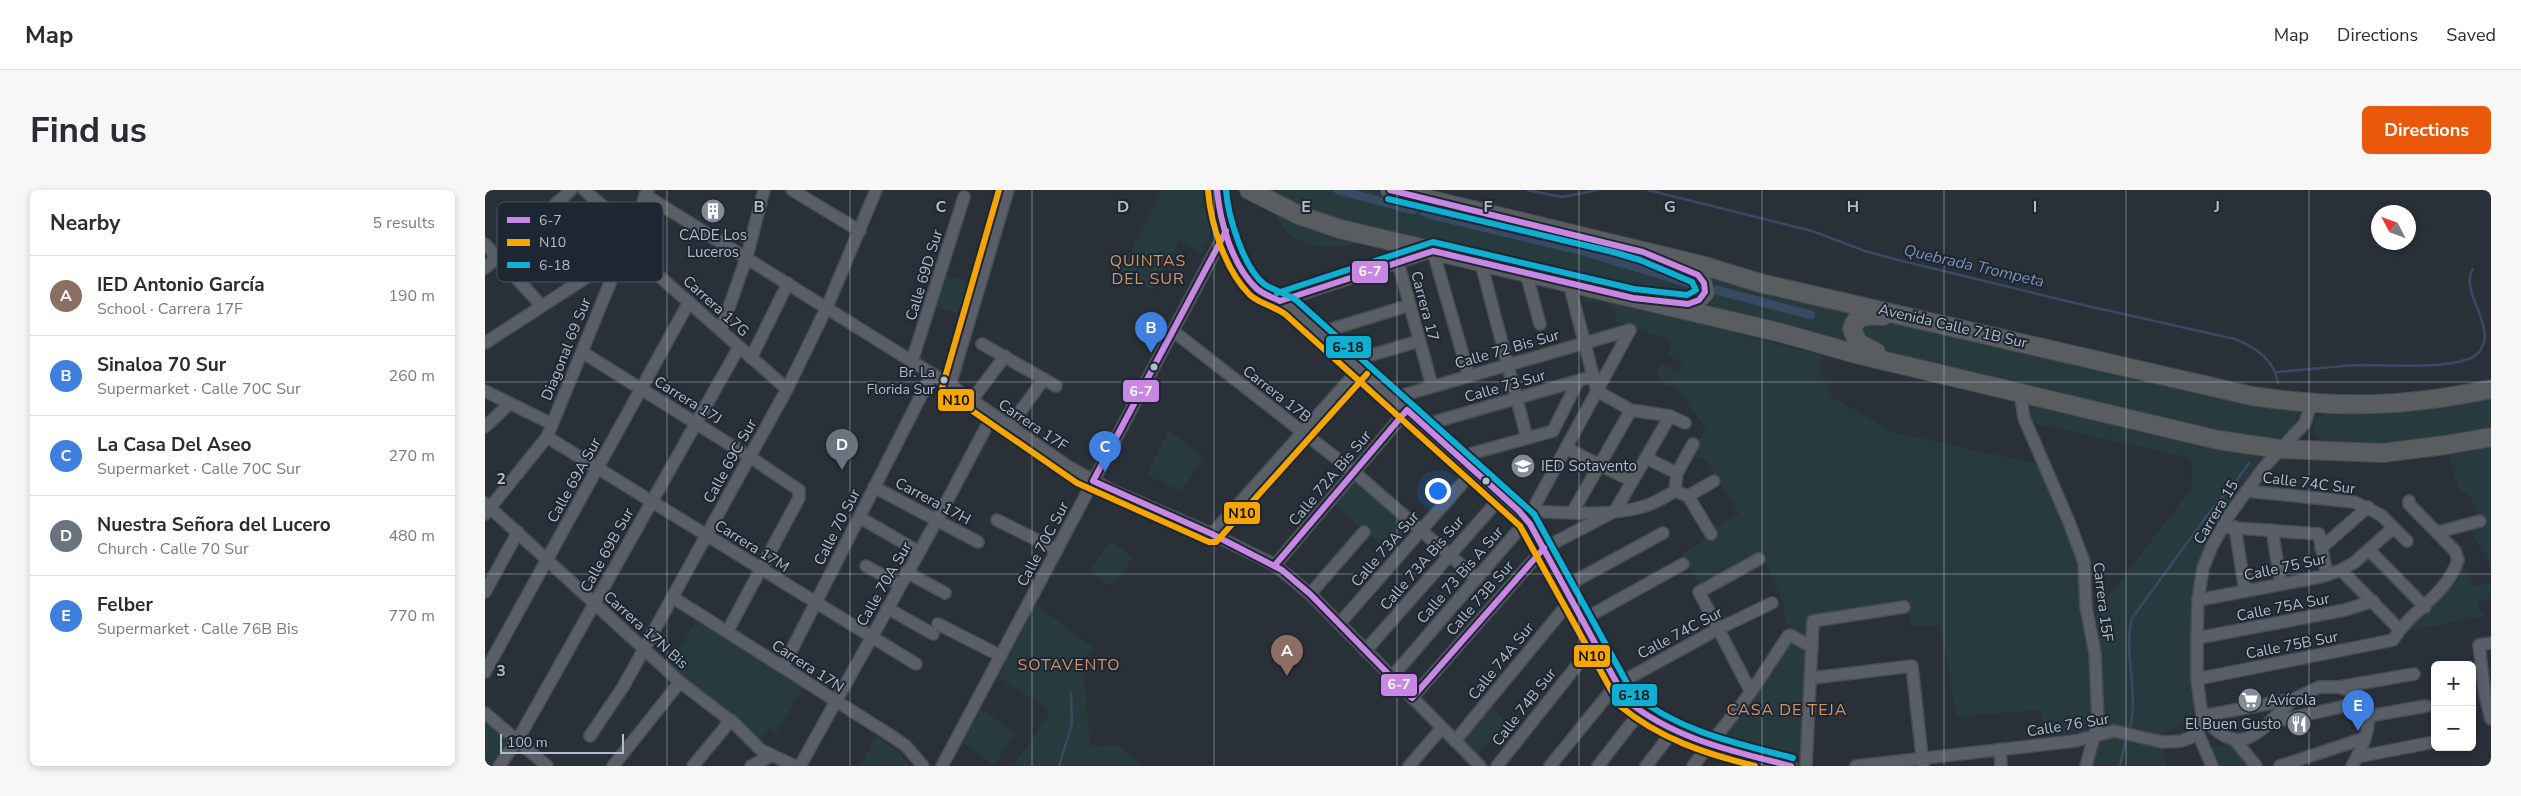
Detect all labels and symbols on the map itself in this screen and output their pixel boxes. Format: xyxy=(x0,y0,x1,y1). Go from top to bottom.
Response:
text: B xyxy=(753,196,765,218)
text: C xyxy=(936,196,947,218)
text: D xyxy=(1117,196,1129,218)
text: E xyxy=(1301,196,1311,218)
text: F xyxy=(1484,196,1493,218)
text: G xyxy=(1664,196,1676,218)
text: H xyxy=(1847,196,1859,218)
text: I xyxy=(2033,196,2037,218)
text: J xyxy=(2213,196,2220,218)
building icon: CADE Los Luceros xyxy=(700,198,726,224)
legend xyxy=(497,202,663,282)
north arrow xyxy=(2371,205,2416,250)
text: 6-7 xyxy=(539,211,562,230)
place label: CADE Los Luceros xyxy=(679,225,747,262)
street label: Calle 69D Sur xyxy=(901,226,948,323)
text: N10 xyxy=(539,233,566,252)
water label: Quebrada Trompeta xyxy=(1902,239,2046,293)
district label: QUINTAS DEL SUR xyxy=(1110,250,1186,290)
text: 6-18 xyxy=(539,256,570,275)
line badge: 6-7 xyxy=(1351,260,1389,284)
text: 6-7 xyxy=(1359,262,1381,281)
street label: Carrera 17 xyxy=(1406,269,1444,343)
street label: Carrera 17G xyxy=(679,271,753,341)
street label: Diagonal 69 Sur xyxy=(536,294,596,403)
street label: Avenida Calle 71B Sur xyxy=(1877,299,2030,353)
pin: B xyxy=(1135,312,1167,353)
street label: Calle 72 Bis Sur xyxy=(1452,324,1562,373)
line badge: 6-18 xyxy=(1325,335,1372,359)
text: 6-18 xyxy=(1332,338,1364,357)
street label: Carrera 17B xyxy=(1239,361,1315,427)
unlabelled marker xyxy=(1149,362,1159,372)
place label: Br. La Florida Sur xyxy=(867,363,935,399)
street label: Calle 73 Sur xyxy=(1462,365,1548,407)
street label: Carrera 17J xyxy=(650,371,726,429)
marker: Br. La Florida Sur xyxy=(939,375,949,385)
line badge: 6-7 xyxy=(1122,379,1160,403)
text: 6-7 xyxy=(1130,382,1152,401)
line badge: N10 xyxy=(937,388,975,412)
text: N10 xyxy=(942,391,970,410)
street label: Carrera 17F xyxy=(994,394,1072,456)
street label: Calle 69C Sur xyxy=(699,415,762,507)
street label: Calle 72A Bis Sur xyxy=(1284,426,1376,530)
pin: D xyxy=(826,429,858,470)
pin: C xyxy=(1089,431,1121,472)
street label: Calle 69A Sur xyxy=(542,433,606,526)
school or university icon: IED Sotavento xyxy=(1510,453,1536,479)
place label: IED Sotavento xyxy=(1541,456,1637,476)
street label: Calle 74C Sur xyxy=(2261,467,2357,499)
text: 2 xyxy=(496,468,506,490)
street label: Carrera 17H xyxy=(892,473,974,529)
unlabelled marker xyxy=(1481,476,1491,486)
street label: Carrera 15 xyxy=(2189,476,2243,548)
your location xyxy=(1425,478,1451,504)
street label: Calle 70 Sur xyxy=(809,485,865,569)
street label: Calle 70C Sur xyxy=(1012,498,1074,590)
line badge: N10 xyxy=(1223,501,1261,525)
street label: Calle 69B Sur xyxy=(576,504,639,596)
text: N10 xyxy=(1228,504,1256,523)
street label: Calle 73A Sur xyxy=(1347,506,1424,591)
street label: Calle 73A Bis Sur xyxy=(1375,511,1469,614)
street label: Carrera 17M xyxy=(711,515,793,577)
street label: Calle 73 Bis A Sur xyxy=(1412,522,1508,628)
street label: Calle 70A Sur xyxy=(852,538,917,630)
street label: Calle 75 Sur xyxy=(2242,548,2328,585)
street label: Calle 73B Sur xyxy=(1442,556,1519,640)
street label: Carrera 15F xyxy=(2088,561,2118,643)
street label: Carrera 17N Bis xyxy=(599,587,693,673)
street label: Calle 75A Sur xyxy=(2235,588,2332,626)
street label: Calle 74C Sur xyxy=(1634,602,1726,664)
street label: Calle 74A Sur xyxy=(1464,618,1539,704)
street label: Calle 75B Sur xyxy=(2244,626,2340,664)
street label: Carrera 17N xyxy=(768,635,848,697)
pin: A xyxy=(1271,635,1303,676)
line badge: N10 xyxy=(1573,644,1611,668)
text: N10 xyxy=(1578,647,1606,666)
district label: SOTAVENTO xyxy=(1018,654,1121,676)
text: 3 xyxy=(496,660,506,682)
street label: Calle 74B Sur xyxy=(1487,664,1561,750)
line badge: 6-7 xyxy=(1380,673,1418,697)
text: 6-7 xyxy=(1388,675,1410,694)
line badge: 6-18 xyxy=(1611,683,1658,707)
text: 6-18 xyxy=(1618,686,1650,705)
supermarket icon: Avícola xyxy=(2237,687,2263,713)
place label: Avícola xyxy=(2267,690,2316,710)
pin: E xyxy=(2342,690,2374,731)
district label: CASA DE TEJA xyxy=(1727,699,1847,721)
street label: Calle 76 Sur xyxy=(2025,709,2111,741)
restaurant icon: El Buen Gusto xyxy=(2286,711,2312,737)
place label: El Buen Gusto xyxy=(2185,714,2281,734)
scale bar xyxy=(500,731,624,754)

